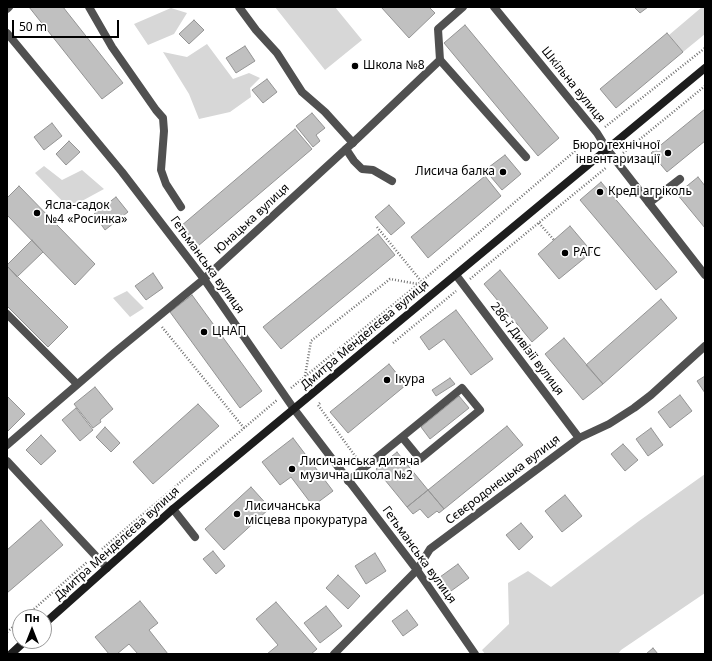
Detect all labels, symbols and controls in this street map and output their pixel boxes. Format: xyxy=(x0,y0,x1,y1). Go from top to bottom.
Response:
scale bar xyxy=(14,12,121,38)
text: 50 m xyxy=(19,18,47,35)
street label: Шкільна вулиця xyxy=(538,44,608,126)
place label: Школа №8 xyxy=(363,59,425,73)
marker: Школа №8 xyxy=(350,61,360,71)
place label: Бюро технічної інвентаризації xyxy=(572,139,660,167)
marker: Бюро технічної інвентаризації xyxy=(663,148,673,158)
place label: Лисича балка xyxy=(415,165,495,179)
marker: Лисича балка xyxy=(498,167,508,177)
street label: Юнацька вулиця xyxy=(212,181,292,257)
place label: Креді агріколь xyxy=(608,185,692,199)
marker: Креді агріколь xyxy=(595,187,605,197)
place label: Ясла-садок №4 «Росинка» xyxy=(45,199,127,227)
marker: Ясла-садок №4 «Росинка» xyxy=(32,208,42,218)
street label: Гетьманська вулиця xyxy=(167,214,247,316)
place label: РАГС xyxy=(573,246,601,260)
marker: РАГС xyxy=(560,248,570,258)
street label: Дмитра Менделєєва вулиця xyxy=(298,277,432,393)
street label: 286-ї Дивізії вулиця xyxy=(487,300,567,398)
place label: ЦНАП xyxy=(212,325,246,339)
marker: ЦНАП xyxy=(199,327,209,337)
place label: Ікура xyxy=(395,373,425,387)
marker: Ікура xyxy=(382,375,392,385)
street label: Сєвєродонецька вулиця xyxy=(443,432,563,528)
place label: Лисичанська дитяча музична школа №2 xyxy=(300,455,420,483)
marker: Лисичанська дитяча музична школа №2 xyxy=(287,464,297,474)
street label: Дмитра Менделєєва вулиця xyxy=(52,484,182,604)
place label: Лисичанська місцева прокуратура xyxy=(245,500,367,528)
street label: Гетьманська вулиця xyxy=(379,504,459,606)
marker: Лисичанська місцева прокуратура xyxy=(232,509,242,519)
north arrow xyxy=(12,609,52,649)
text: Пн xyxy=(24,610,40,625)

